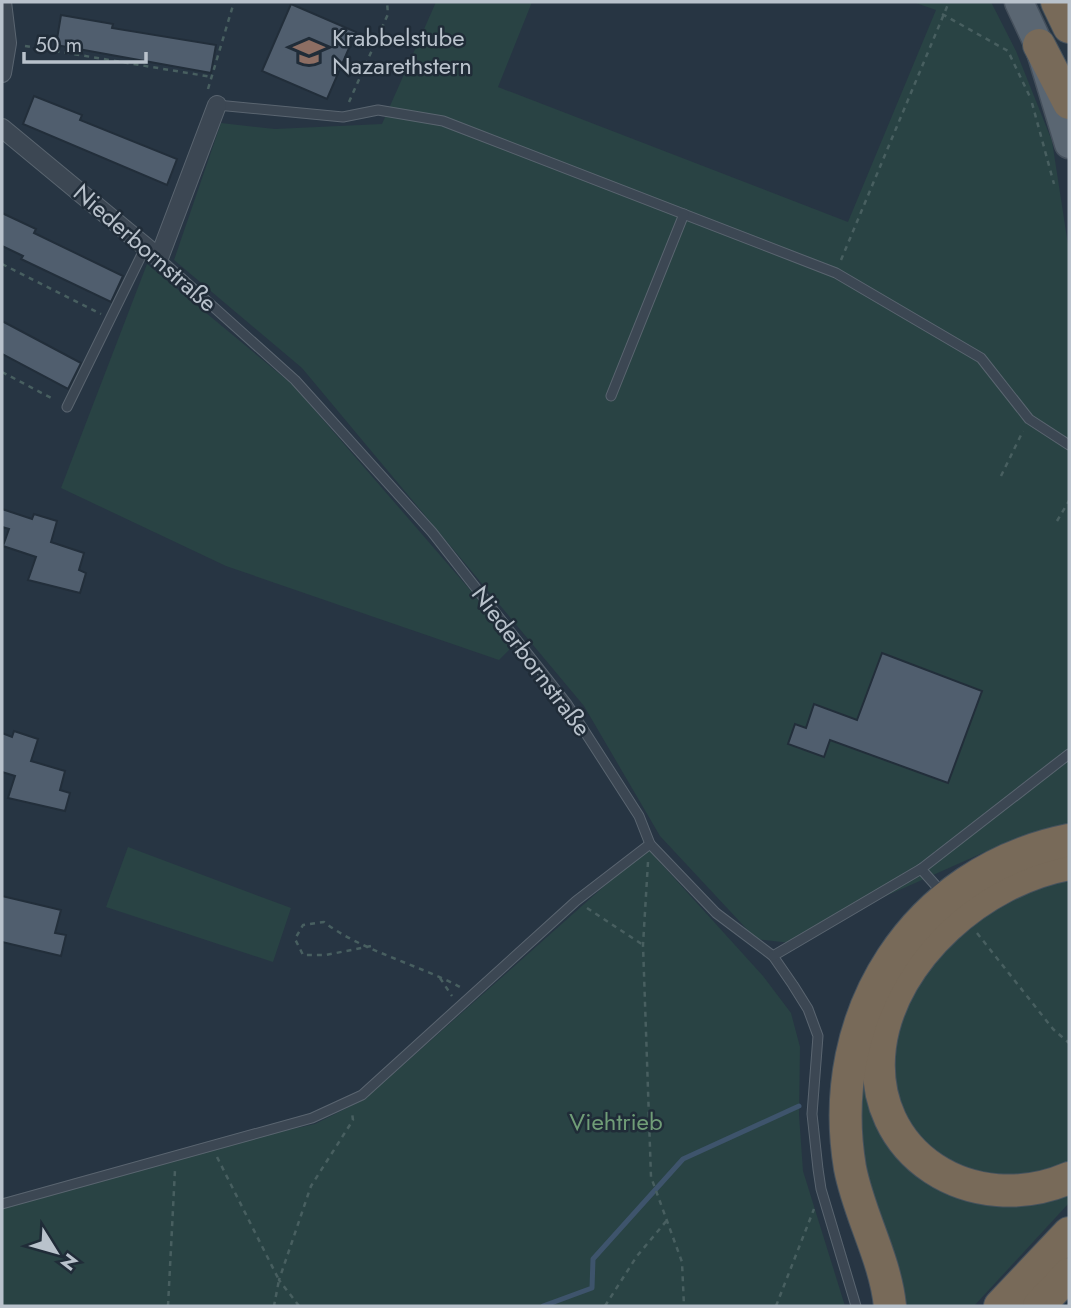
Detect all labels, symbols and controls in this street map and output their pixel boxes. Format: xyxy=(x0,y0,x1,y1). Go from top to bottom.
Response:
place label: Krabbelstube Nazarethstern xyxy=(332,20,472,83)
scale bar xyxy=(24,21,147,65)
text: 50 m xyxy=(35,30,82,60)
school or university icon: Krabbelstube Nazarethstern xyxy=(292,35,326,69)
street label: Niederbornstraße xyxy=(66,175,225,320)
street label: Niederbornstraße xyxy=(463,578,600,743)
park label: Viehtrieb xyxy=(569,1104,663,1139)
north arrow xyxy=(21,1217,91,1287)
text: N xyxy=(54,1248,85,1276)

